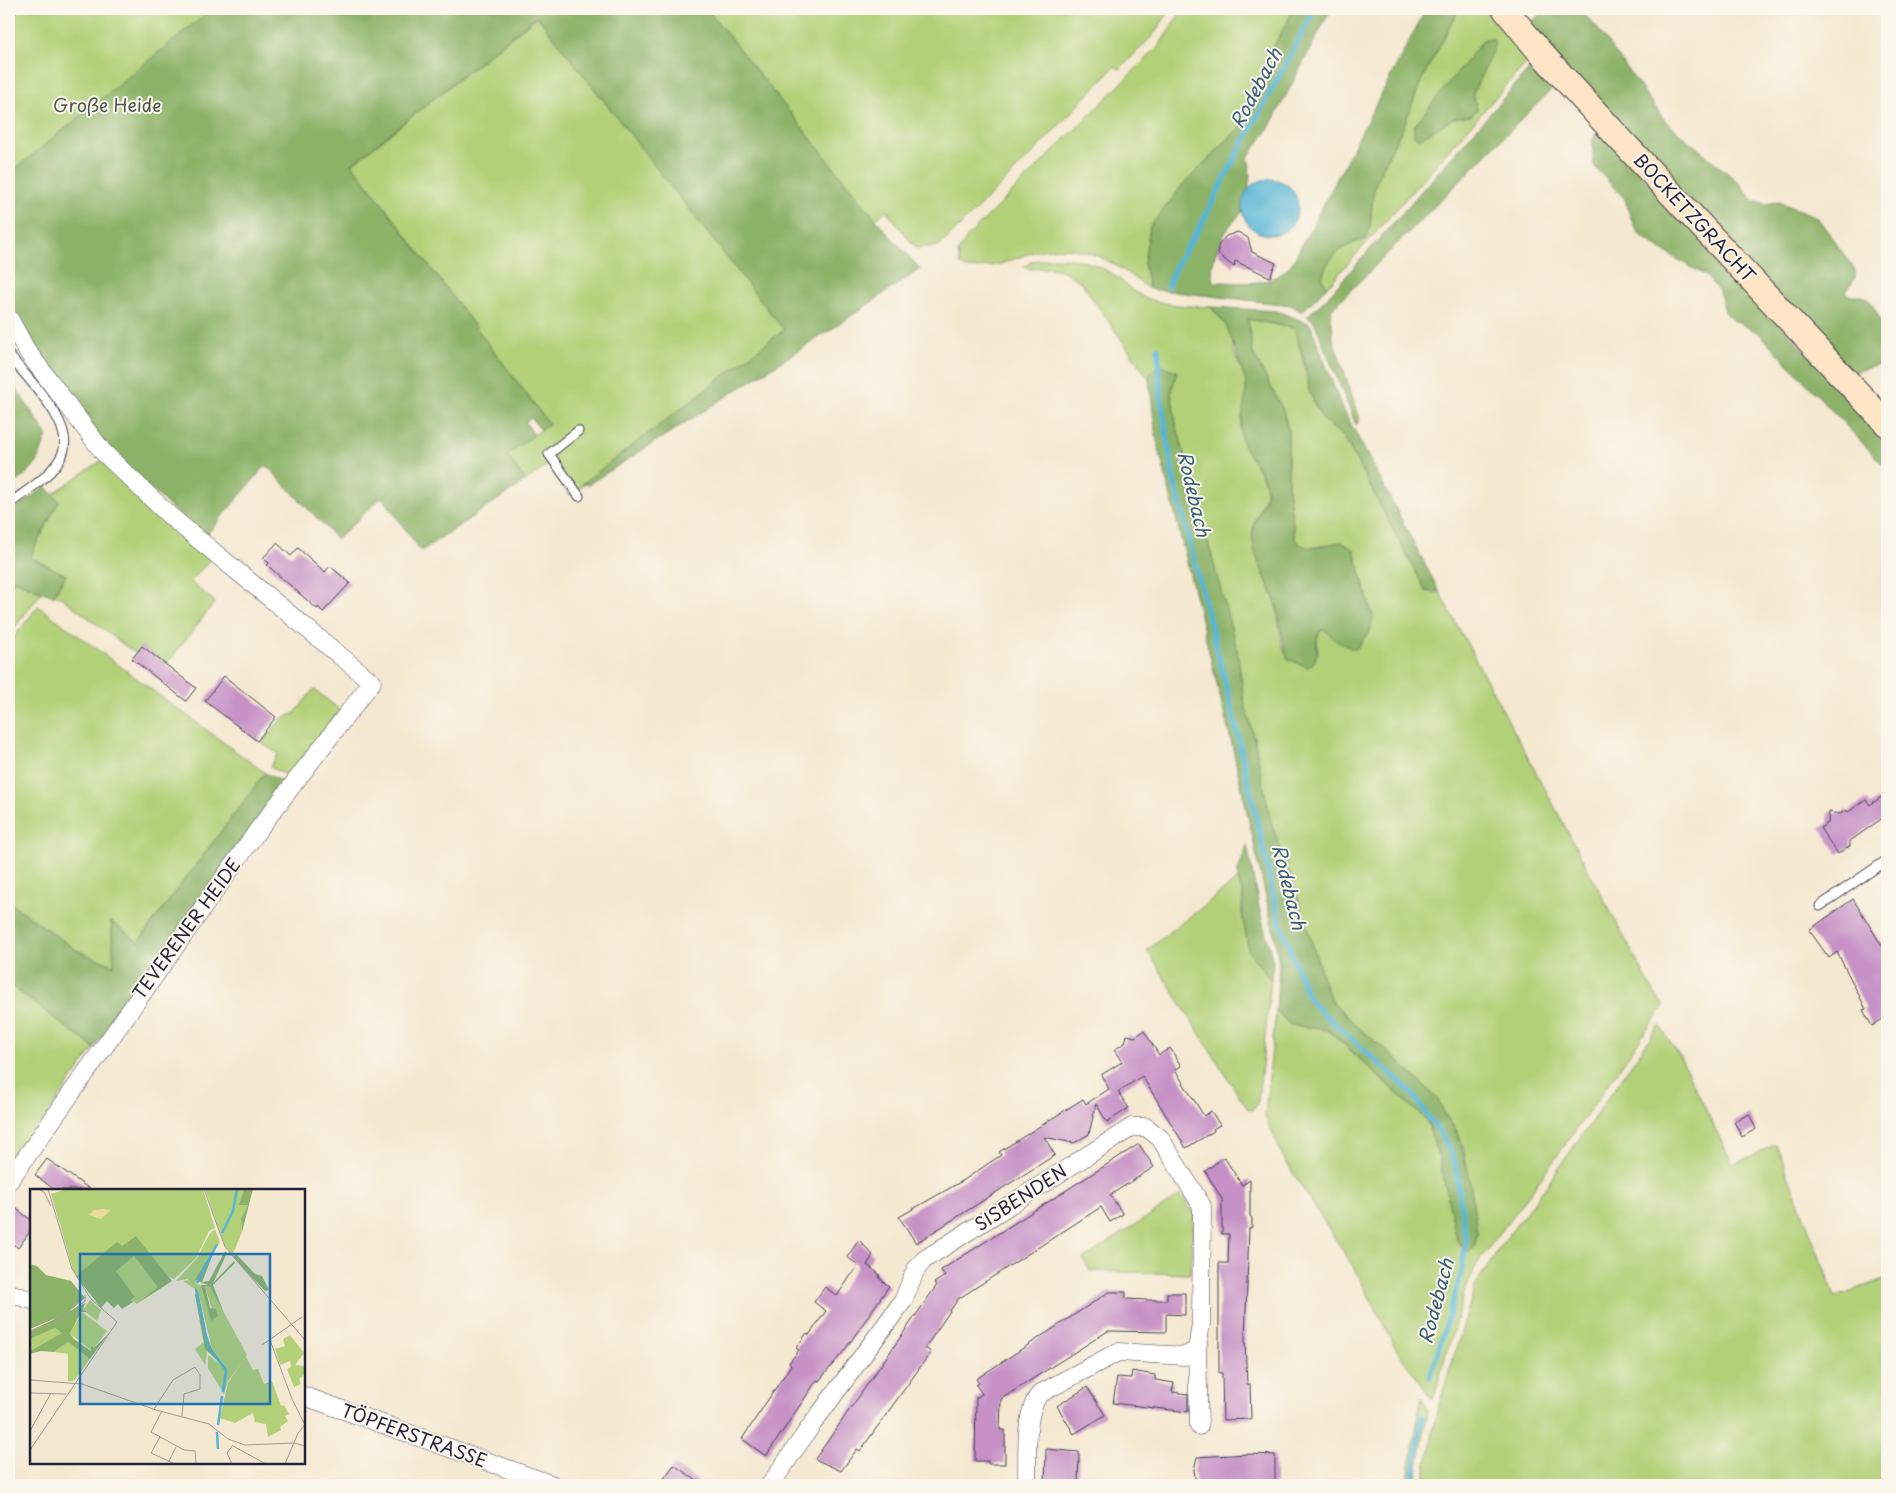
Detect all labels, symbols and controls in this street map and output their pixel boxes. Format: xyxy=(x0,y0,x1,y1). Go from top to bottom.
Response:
water label: Rodebach xyxy=(1222,42,1288,132)
park label: Große Heide xyxy=(53,91,161,118)
street label: BOCKETZGRACHT xyxy=(1628,146,1763,288)
water label: Rodebach xyxy=(1172,448,1219,540)
water label: Rodebach xyxy=(1266,841,1314,933)
street label: TEVERENER HEIDE xyxy=(125,852,246,1004)
street label: SISBENDEN xyxy=(969,1157,1072,1237)
inset map xyxy=(30,1189,305,1464)
water label: Rodebach xyxy=(1410,1254,1460,1346)
street label: TÖPFERSTRASSE xyxy=(338,1396,491,1473)

